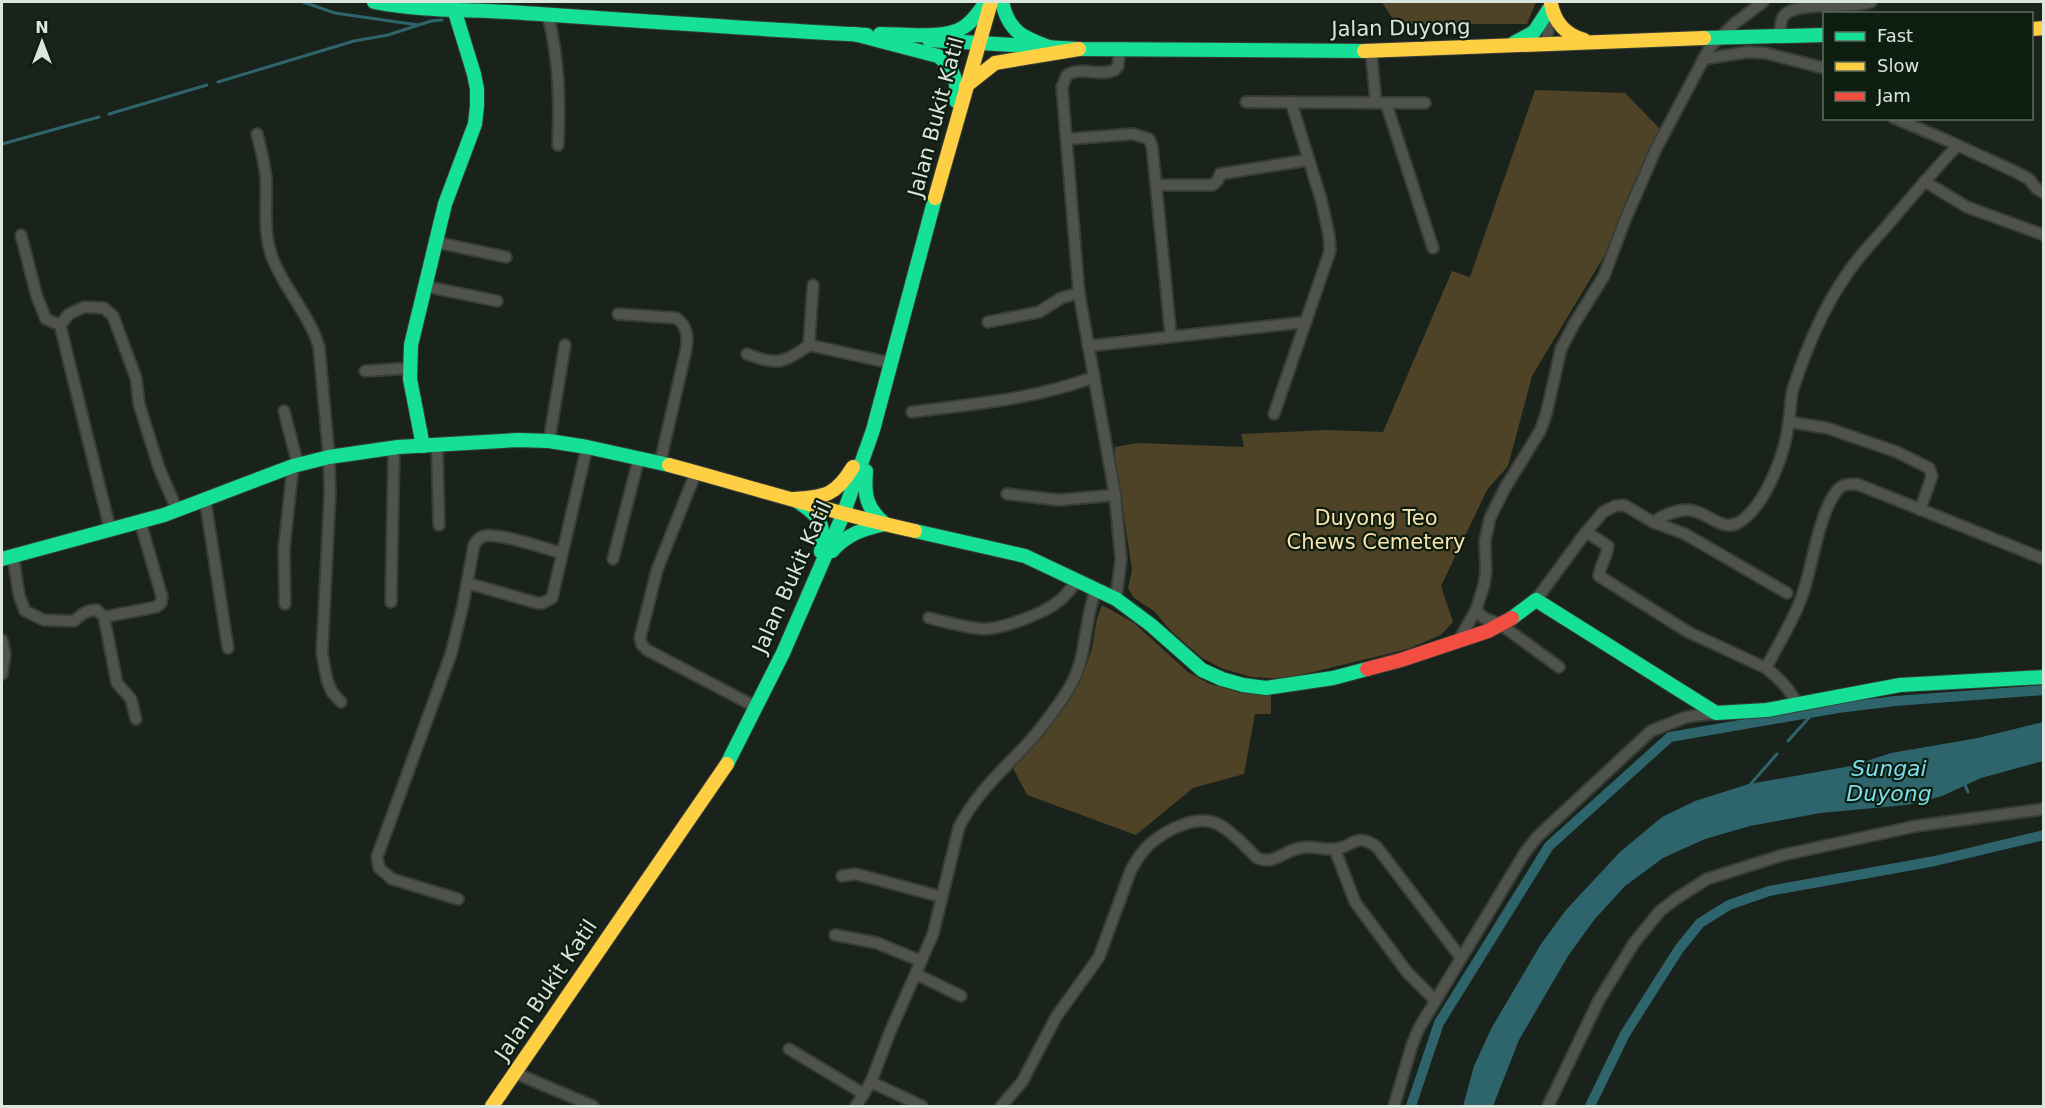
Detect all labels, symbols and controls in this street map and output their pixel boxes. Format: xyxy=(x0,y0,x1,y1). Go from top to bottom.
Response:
north arrow xyxy=(12,12,72,72)
legend xyxy=(1823,12,2033,120)
street label: Jalan Duyong xyxy=(1329,15,1471,41)
text: N xyxy=(35,18,49,37)
text: Fast xyxy=(1877,25,1913,46)
street label: Jalan Bukit Katil xyxy=(903,34,969,202)
text: Slow xyxy=(1877,55,1919,76)
text: Jam xyxy=(1876,85,1911,106)
street label: Jalan Bukit Katil xyxy=(747,497,836,659)
park label: Duyong Teo Chews Cemetery xyxy=(1287,506,1465,554)
water label: Sungai Duyong xyxy=(1846,756,1932,806)
street label: Jalan Bukit Katil xyxy=(489,915,602,1067)

